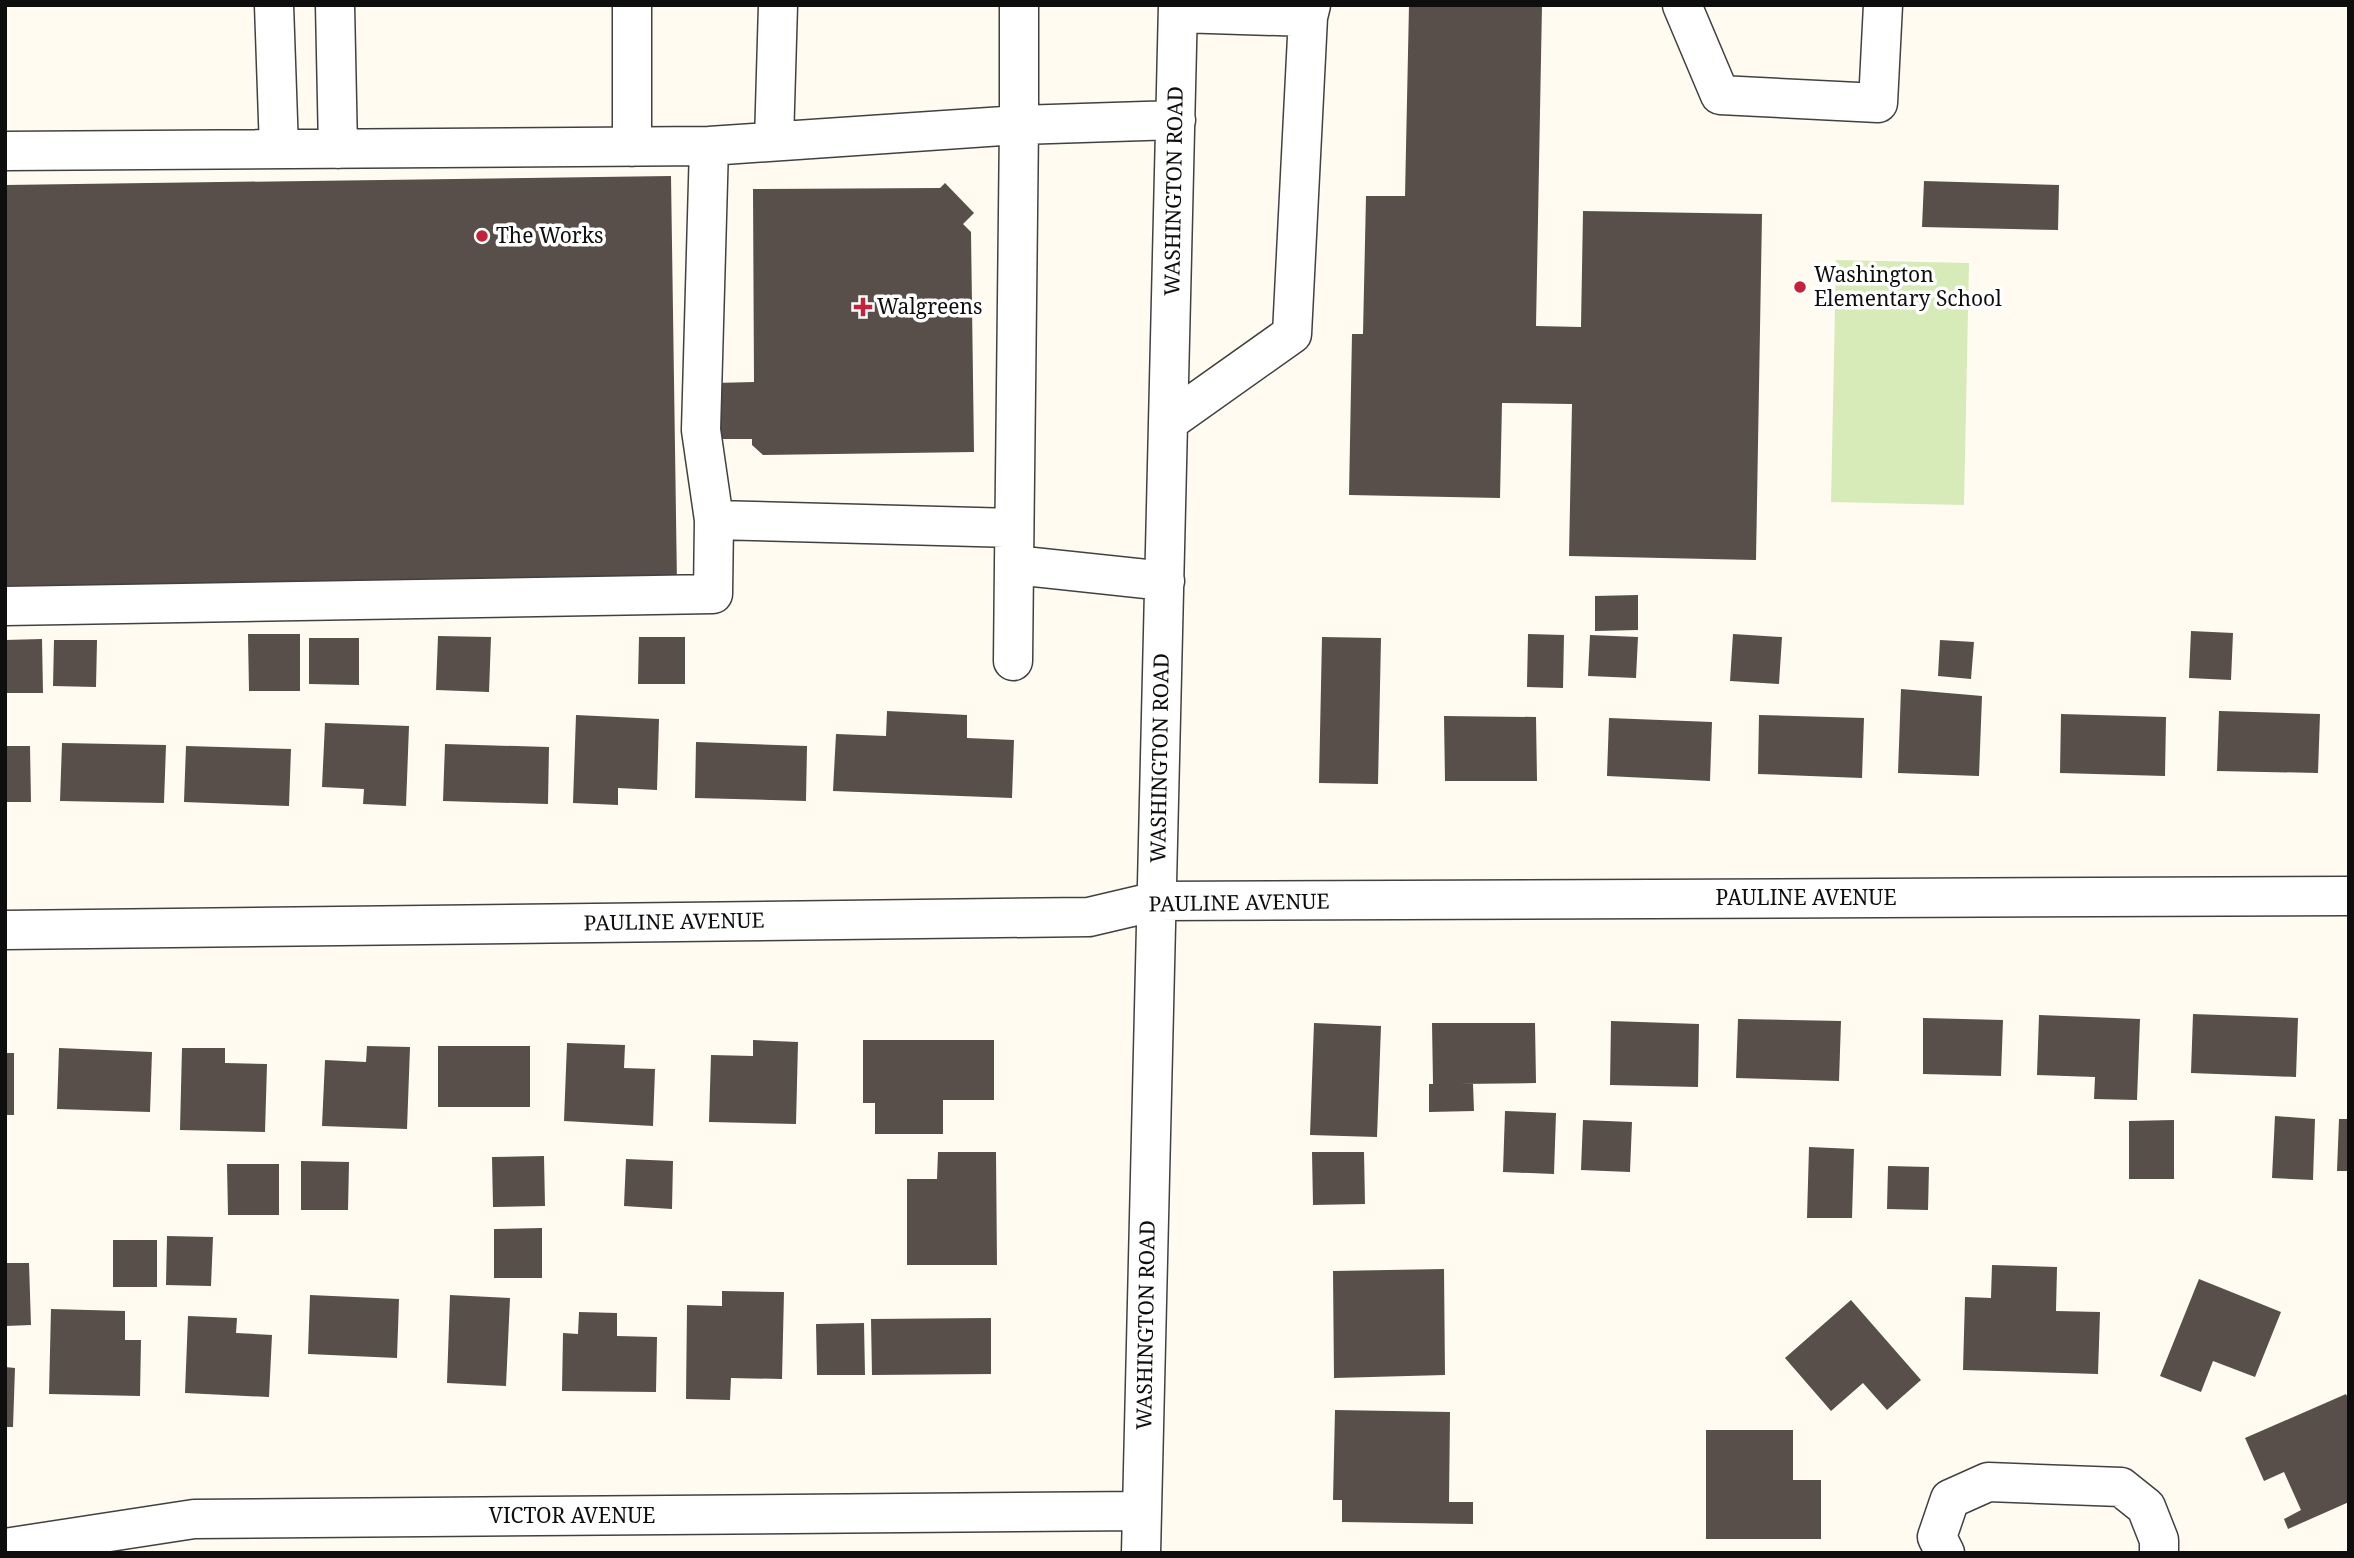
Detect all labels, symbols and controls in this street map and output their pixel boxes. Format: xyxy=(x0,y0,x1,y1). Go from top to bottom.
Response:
street label: WASHINGTON ROAD xyxy=(1157,86,1189,296)
place label: The Works xyxy=(496,221,603,249)
marker: The Works xyxy=(474,228,490,244)
place label: Washington Elementary School xyxy=(1814,260,2002,312)
marker: Washington Elementary School xyxy=(1792,279,1808,295)
place label: Walgreens xyxy=(877,292,983,320)
marker: Walgreens xyxy=(855,299,871,315)
street label: WASHINGTON ROAD xyxy=(1143,653,1175,863)
street label: PAULINE AVENUE xyxy=(1716,883,1896,911)
street label: PAULINE AVENUE xyxy=(1148,886,1330,918)
street label: PAULINE AVENUE xyxy=(583,905,765,937)
street label: WASHINGTON ROAD xyxy=(1129,1220,1161,1430)
street label: VICTOR AVENUE xyxy=(489,1501,655,1529)

